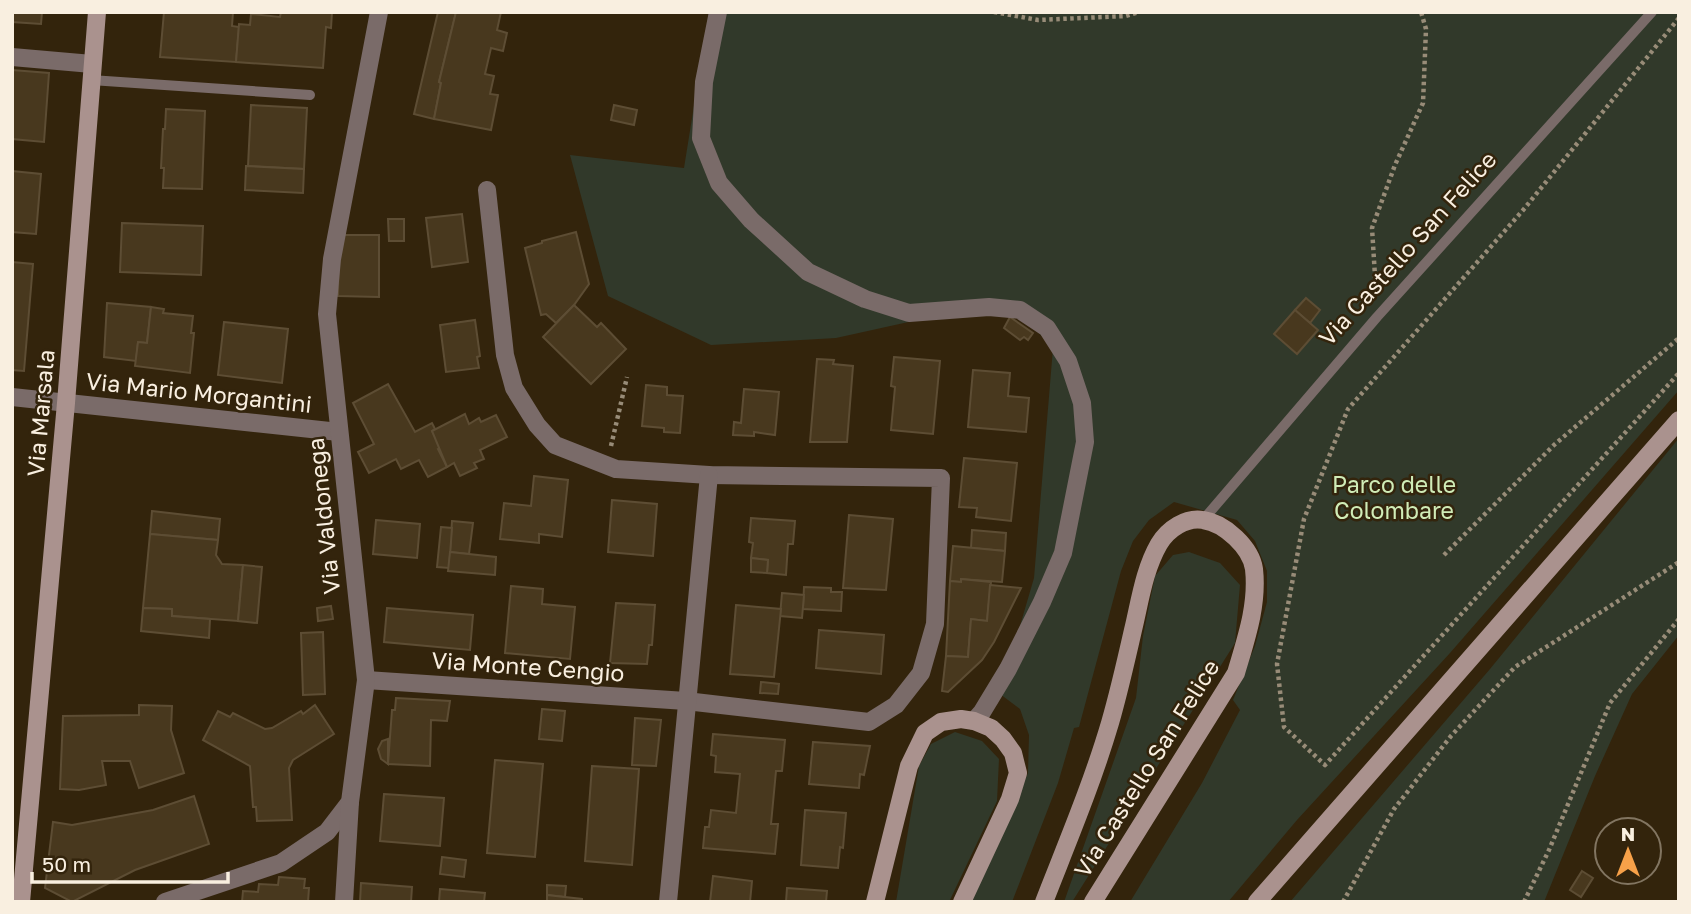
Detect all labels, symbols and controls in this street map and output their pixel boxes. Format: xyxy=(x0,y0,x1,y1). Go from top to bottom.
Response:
street label: Via Castello San Felice xyxy=(1312,145,1502,351)
street label: Via Marsala xyxy=(20,348,60,478)
street label: Via Mario Morgantini xyxy=(85,366,313,418)
street label: Via Valdonega xyxy=(301,436,345,596)
park label: Parco delle Colombare xyxy=(1332,470,1456,524)
street label: Via Monte Cengio xyxy=(431,645,625,687)
street label: Via Castello San Felice xyxy=(1067,654,1225,882)
north arrow xyxy=(1593,816,1663,886)
text: N xyxy=(1621,822,1635,845)
scale bar xyxy=(32,841,228,885)
text: 50 m xyxy=(42,851,91,877)

